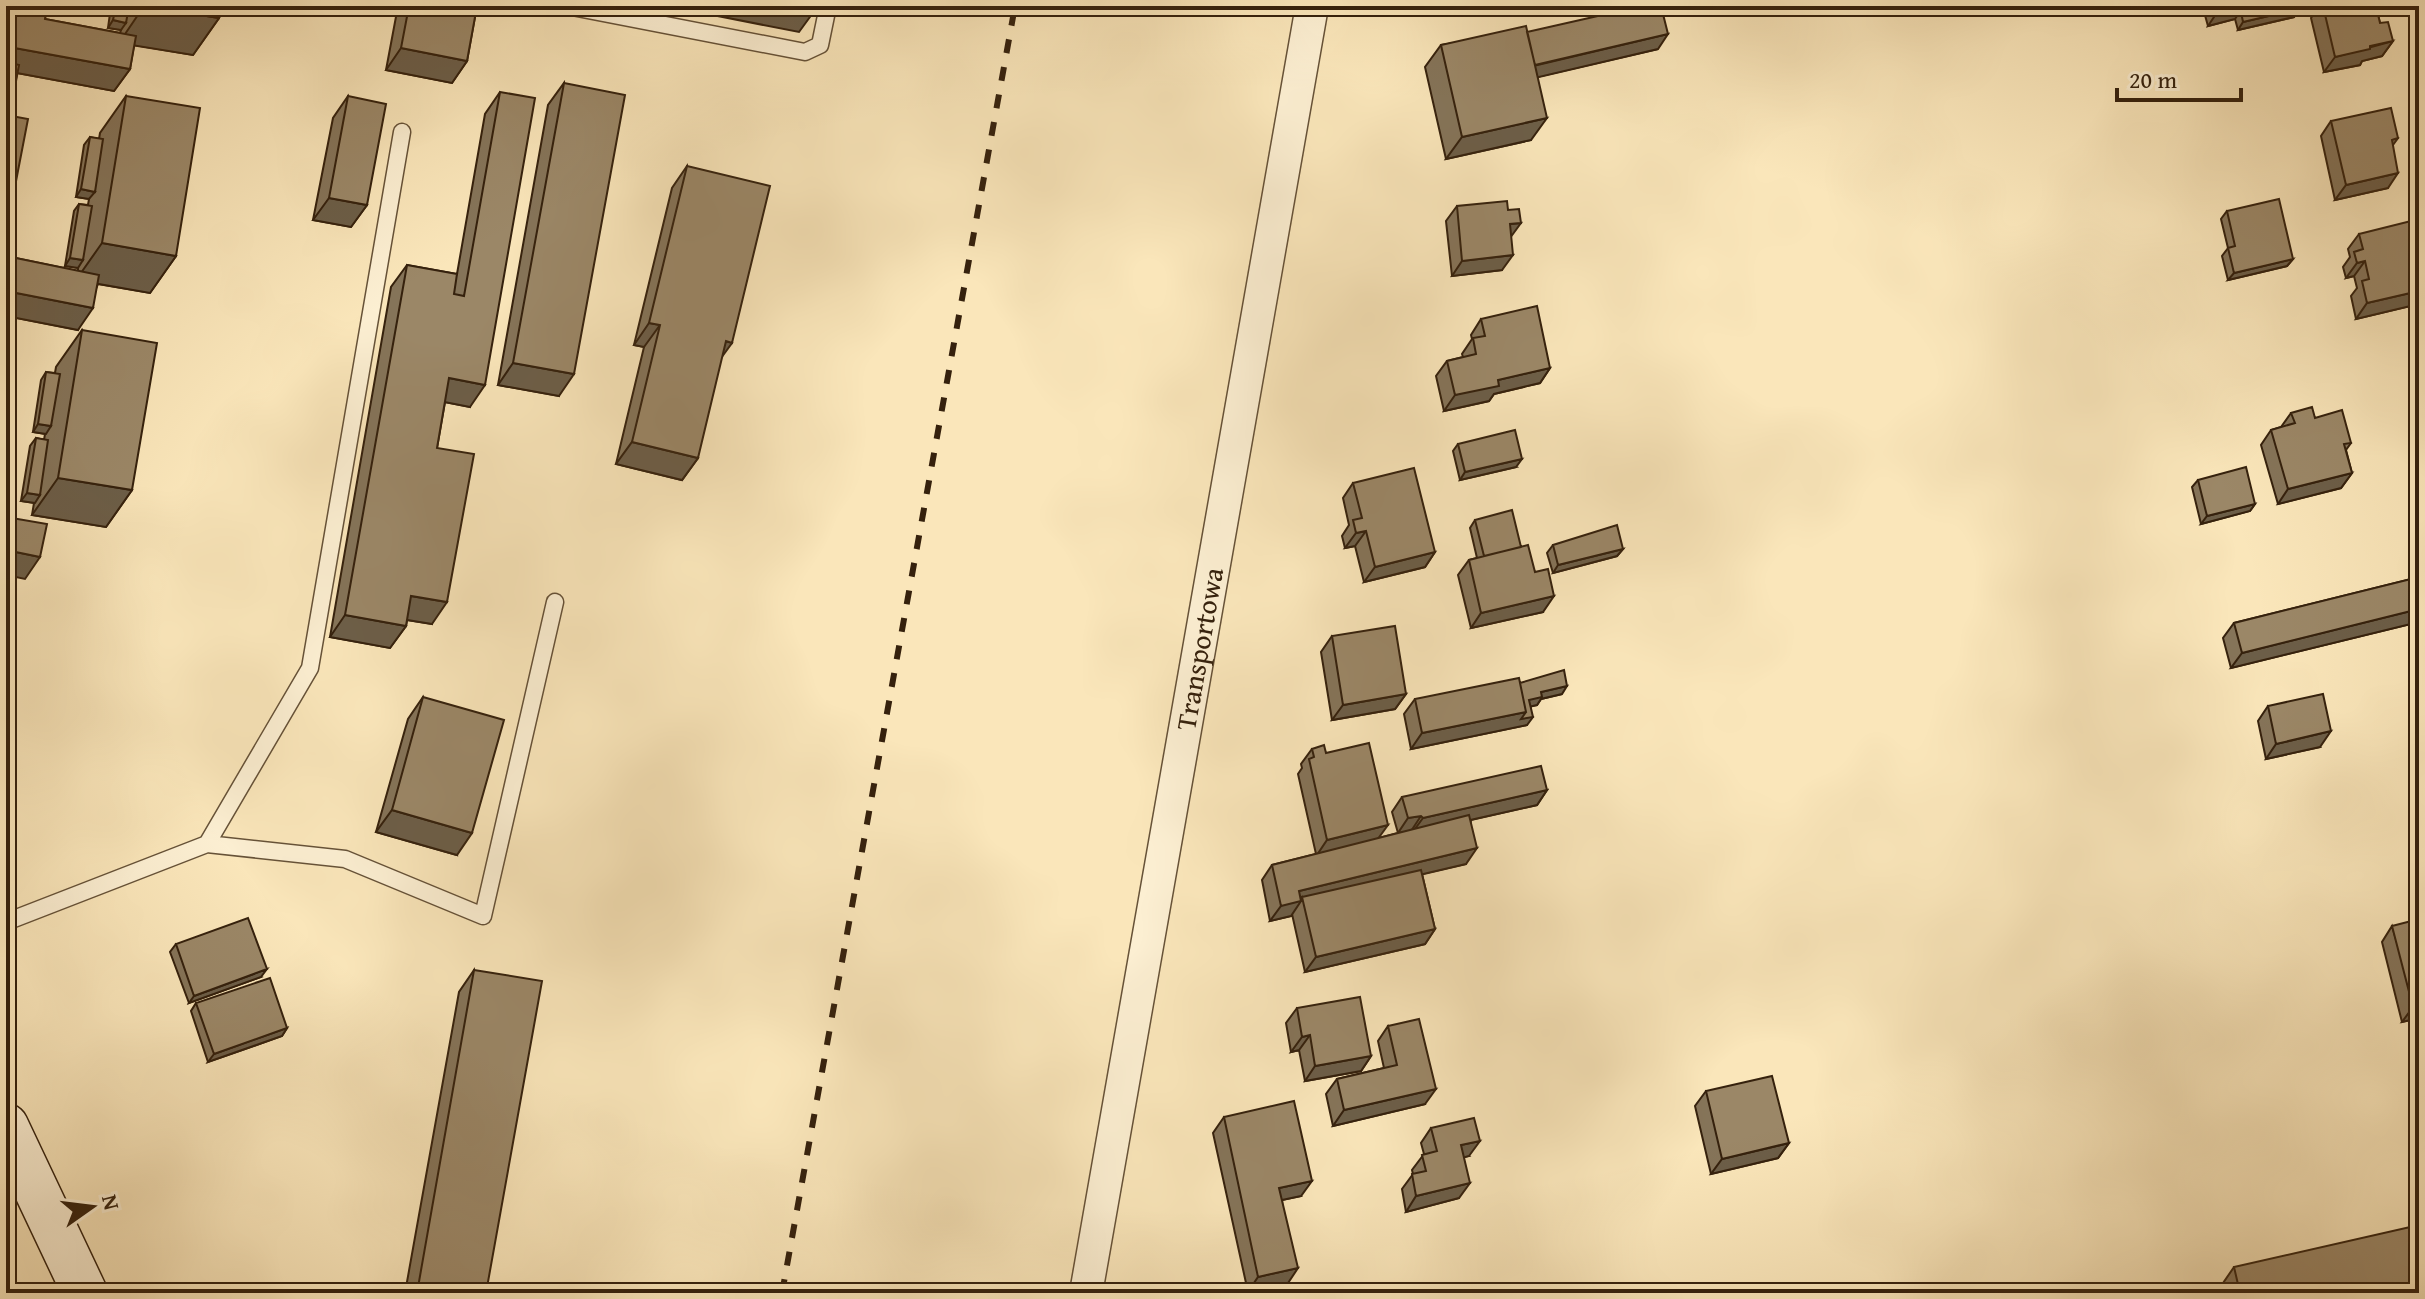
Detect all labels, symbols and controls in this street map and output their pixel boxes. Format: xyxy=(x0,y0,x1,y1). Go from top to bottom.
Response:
scale bar xyxy=(2117,52,2241,102)
text: 20 m xyxy=(2129,62,2177,97)
street label: Transportowa xyxy=(1164,563,1233,733)
north arrow xyxy=(52,1167,132,1247)
text: N xyxy=(94,1191,129,1213)

